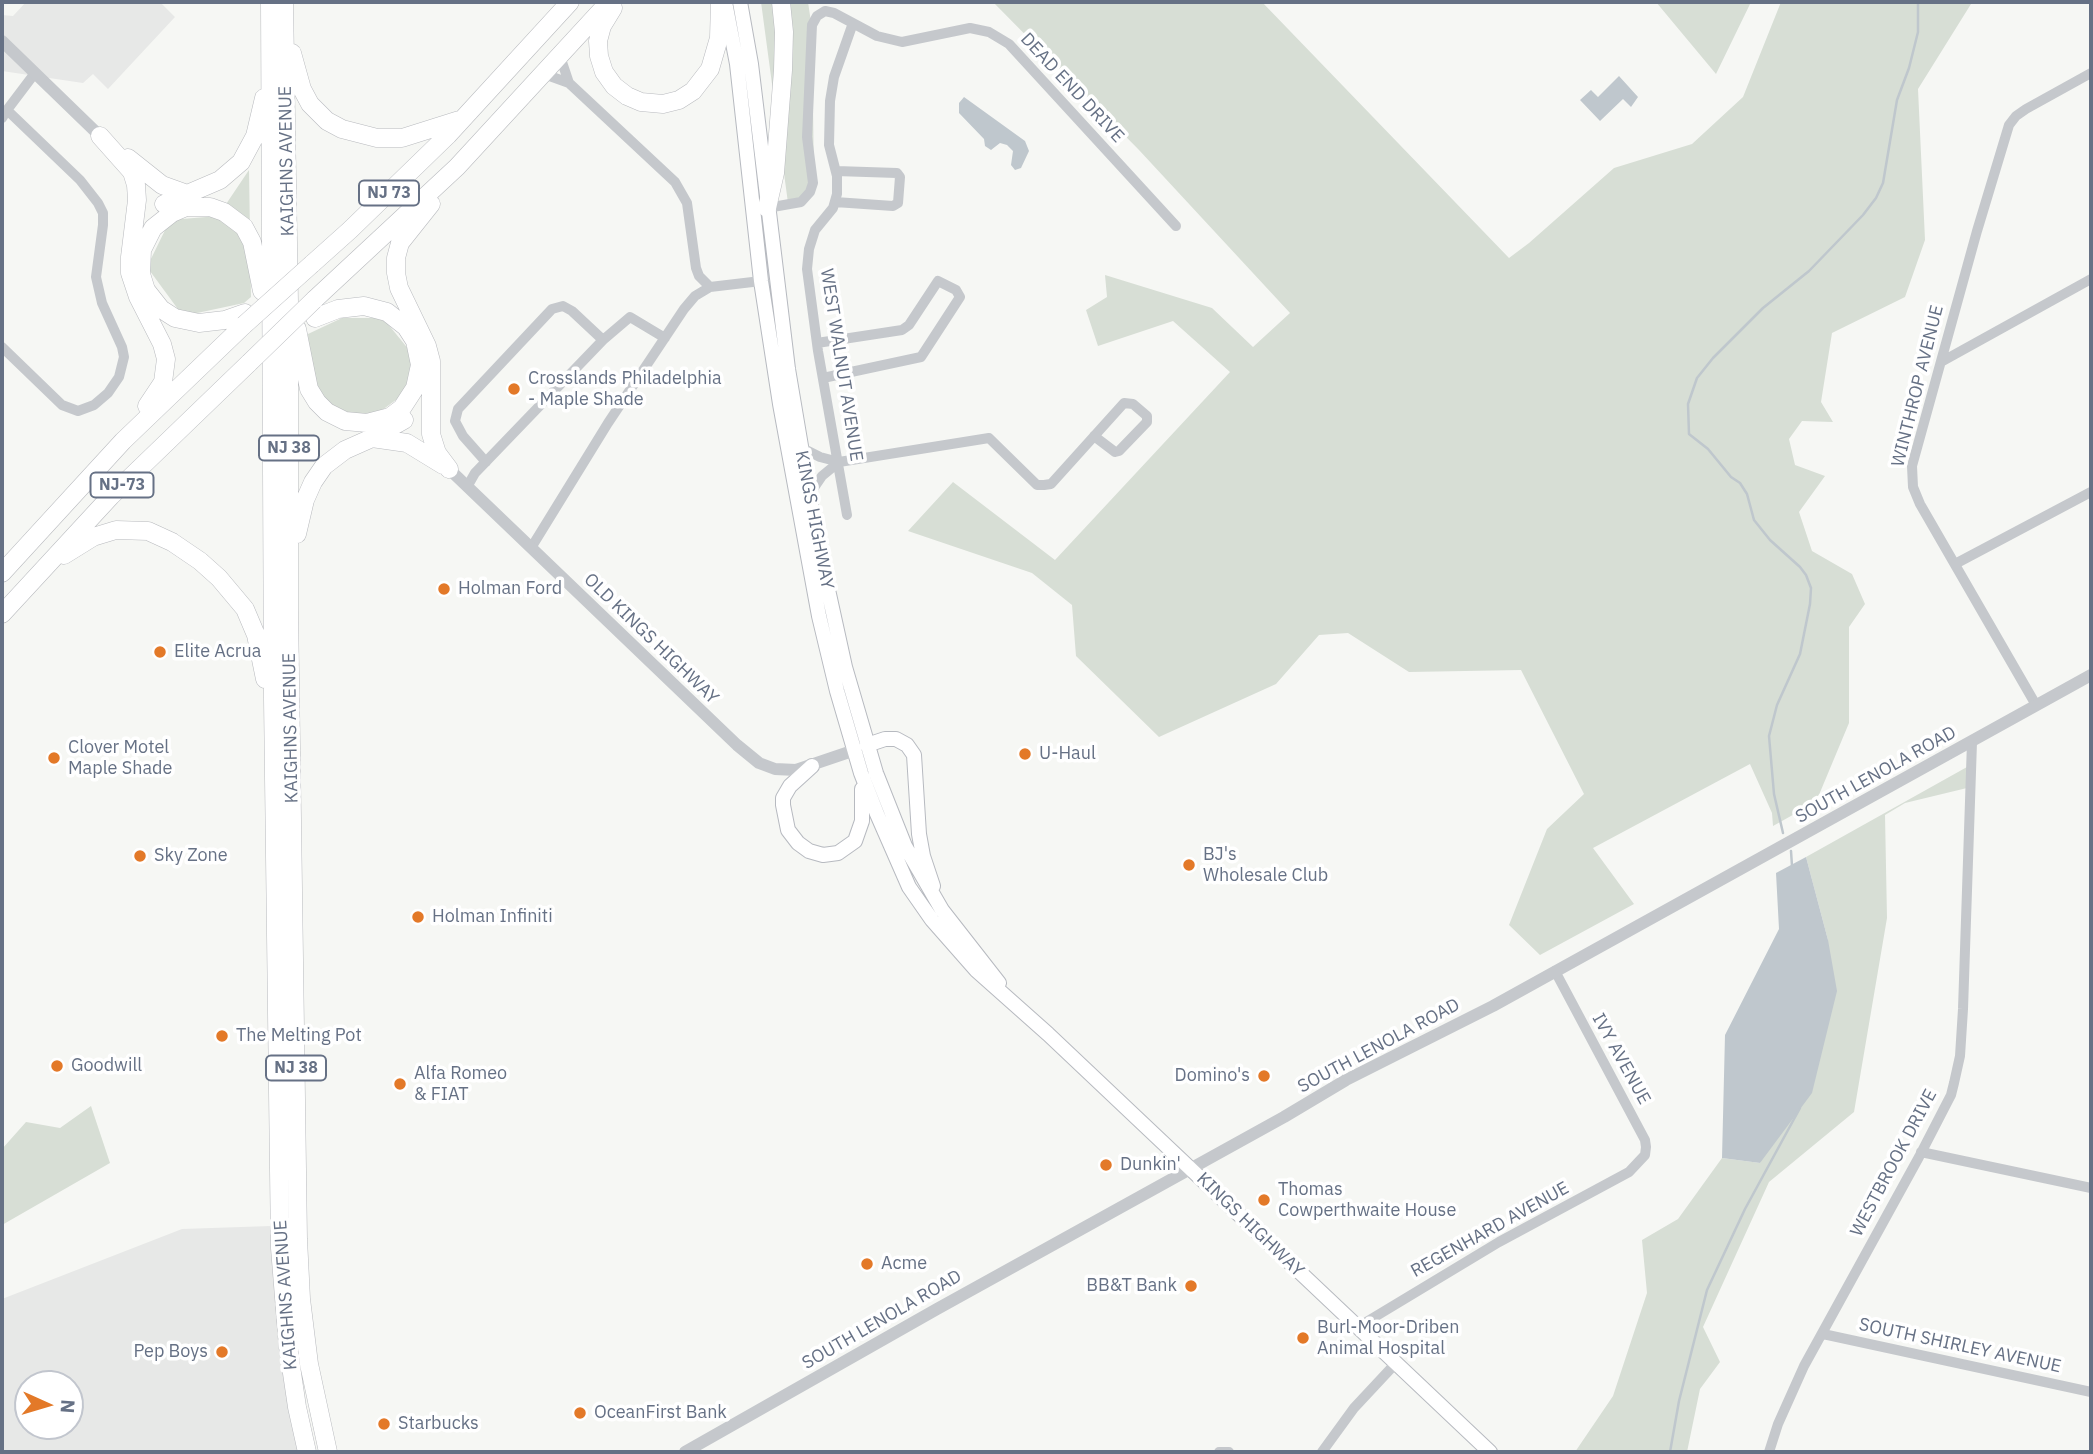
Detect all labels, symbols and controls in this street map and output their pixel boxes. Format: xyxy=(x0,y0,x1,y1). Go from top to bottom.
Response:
street label: DEAD END DRIVE xyxy=(1016,29,1128,147)
street label: KAIGHNS AVENUE xyxy=(275,86,299,236)
road number: NJ 73 xyxy=(359,181,419,206)
street label: WEST WALNUT AVENUE xyxy=(815,267,867,463)
street label: WINTHROP AVENUE xyxy=(1887,303,1949,469)
place label: Crosslands Philadelphia - Maple Shade xyxy=(528,368,722,410)
marker: Crosslands Philadelphia - Maple Shade xyxy=(506,381,522,397)
road number: NJ 38 xyxy=(259,436,319,461)
street label: KINGS HIGHWAY xyxy=(790,449,838,591)
road number: NJ-73 xyxy=(90,472,154,498)
street label: OLD KINGS HIGHWAY xyxy=(579,569,723,709)
place label: Holman Ford xyxy=(458,578,562,600)
marker: Holman Ford xyxy=(436,581,452,597)
place label: Elite Acrua xyxy=(174,641,261,663)
marker: Elite Acrua xyxy=(152,644,168,660)
street label: KAIGHNS AVENUE xyxy=(279,653,303,803)
street label: SOUTH LENOLA ROAD xyxy=(1792,722,1960,828)
place label: Clover Motel Maple Shade xyxy=(68,737,172,780)
place label: U-Haul xyxy=(1039,743,1096,765)
marker: U-Haul xyxy=(1017,746,1033,762)
marker: Clover Motel Maple Shade xyxy=(46,750,62,766)
place label: BJ's Wholesale Club xyxy=(1203,844,1328,886)
place label: Sky Zone xyxy=(154,845,228,867)
marker: Sky Zone xyxy=(132,848,148,864)
marker: BJ's Wholesale Club xyxy=(1181,857,1197,873)
place label: Holman Infiniti xyxy=(432,906,553,928)
marker: Holman Infiniti xyxy=(410,909,426,925)
street label: SOUTH LENOLA ROAD xyxy=(1294,994,1464,1098)
street label: IVY AVENUE xyxy=(1587,1010,1655,1108)
place label: The Melting Pot xyxy=(236,1025,362,1047)
marker: The Melting Pot xyxy=(214,1028,230,1044)
place label: Goodwill xyxy=(71,1055,142,1077)
road number: NJ 38 xyxy=(266,1056,326,1080)
marker: Goodwill xyxy=(49,1058,65,1074)
place label: Alfa Romeo & FIAT xyxy=(414,1063,507,1106)
place label: Domino's xyxy=(1175,1065,1250,1087)
marker: Domino's xyxy=(1256,1068,1272,1084)
marker: Alfa Romeo & FIAT xyxy=(392,1076,408,1092)
street label: WESTBROOK DRIVE xyxy=(1846,1086,1942,1240)
place label: Dunkin' xyxy=(1120,1154,1181,1176)
marker: Dunkin' xyxy=(1098,1157,1114,1173)
street label: KINGS HIGHWAY xyxy=(1192,1168,1308,1282)
street label: REGENHARD AVENUE xyxy=(1407,1178,1573,1282)
place label: Thomas Cowperthwaite House xyxy=(1278,1179,1456,1222)
marker: Thomas Cowperthwaite House xyxy=(1256,1192,1272,1208)
street label: KAIGHNS AVENUE xyxy=(270,1219,302,1371)
place label: Acme xyxy=(881,1253,927,1275)
marker: Acme xyxy=(859,1256,875,1272)
street label: SOUTH LENOLA ROAD xyxy=(799,1266,965,1374)
place label: BB&T Bank xyxy=(1086,1275,1177,1297)
marker: BB&T Bank xyxy=(1183,1278,1199,1294)
street label: SOUTH SHIRLEY AVENUE xyxy=(1857,1314,2063,1378)
place label: Burl-Moor-Driben Animal Hospital xyxy=(1317,1317,1459,1360)
marker: Burl-Moor-Driben Animal Hospital xyxy=(1295,1330,1311,1346)
place label: Pep Boys xyxy=(133,1341,208,1363)
marker: Pep Boys xyxy=(214,1344,230,1360)
north arrow xyxy=(14,1370,84,1440)
text: N xyxy=(56,1399,80,1414)
place label: OceanFirst Bank xyxy=(594,1402,727,1424)
marker: OceanFirst Bank xyxy=(572,1405,588,1421)
place label: Starbucks xyxy=(398,1413,479,1435)
marker: Starbucks xyxy=(376,1416,392,1432)

